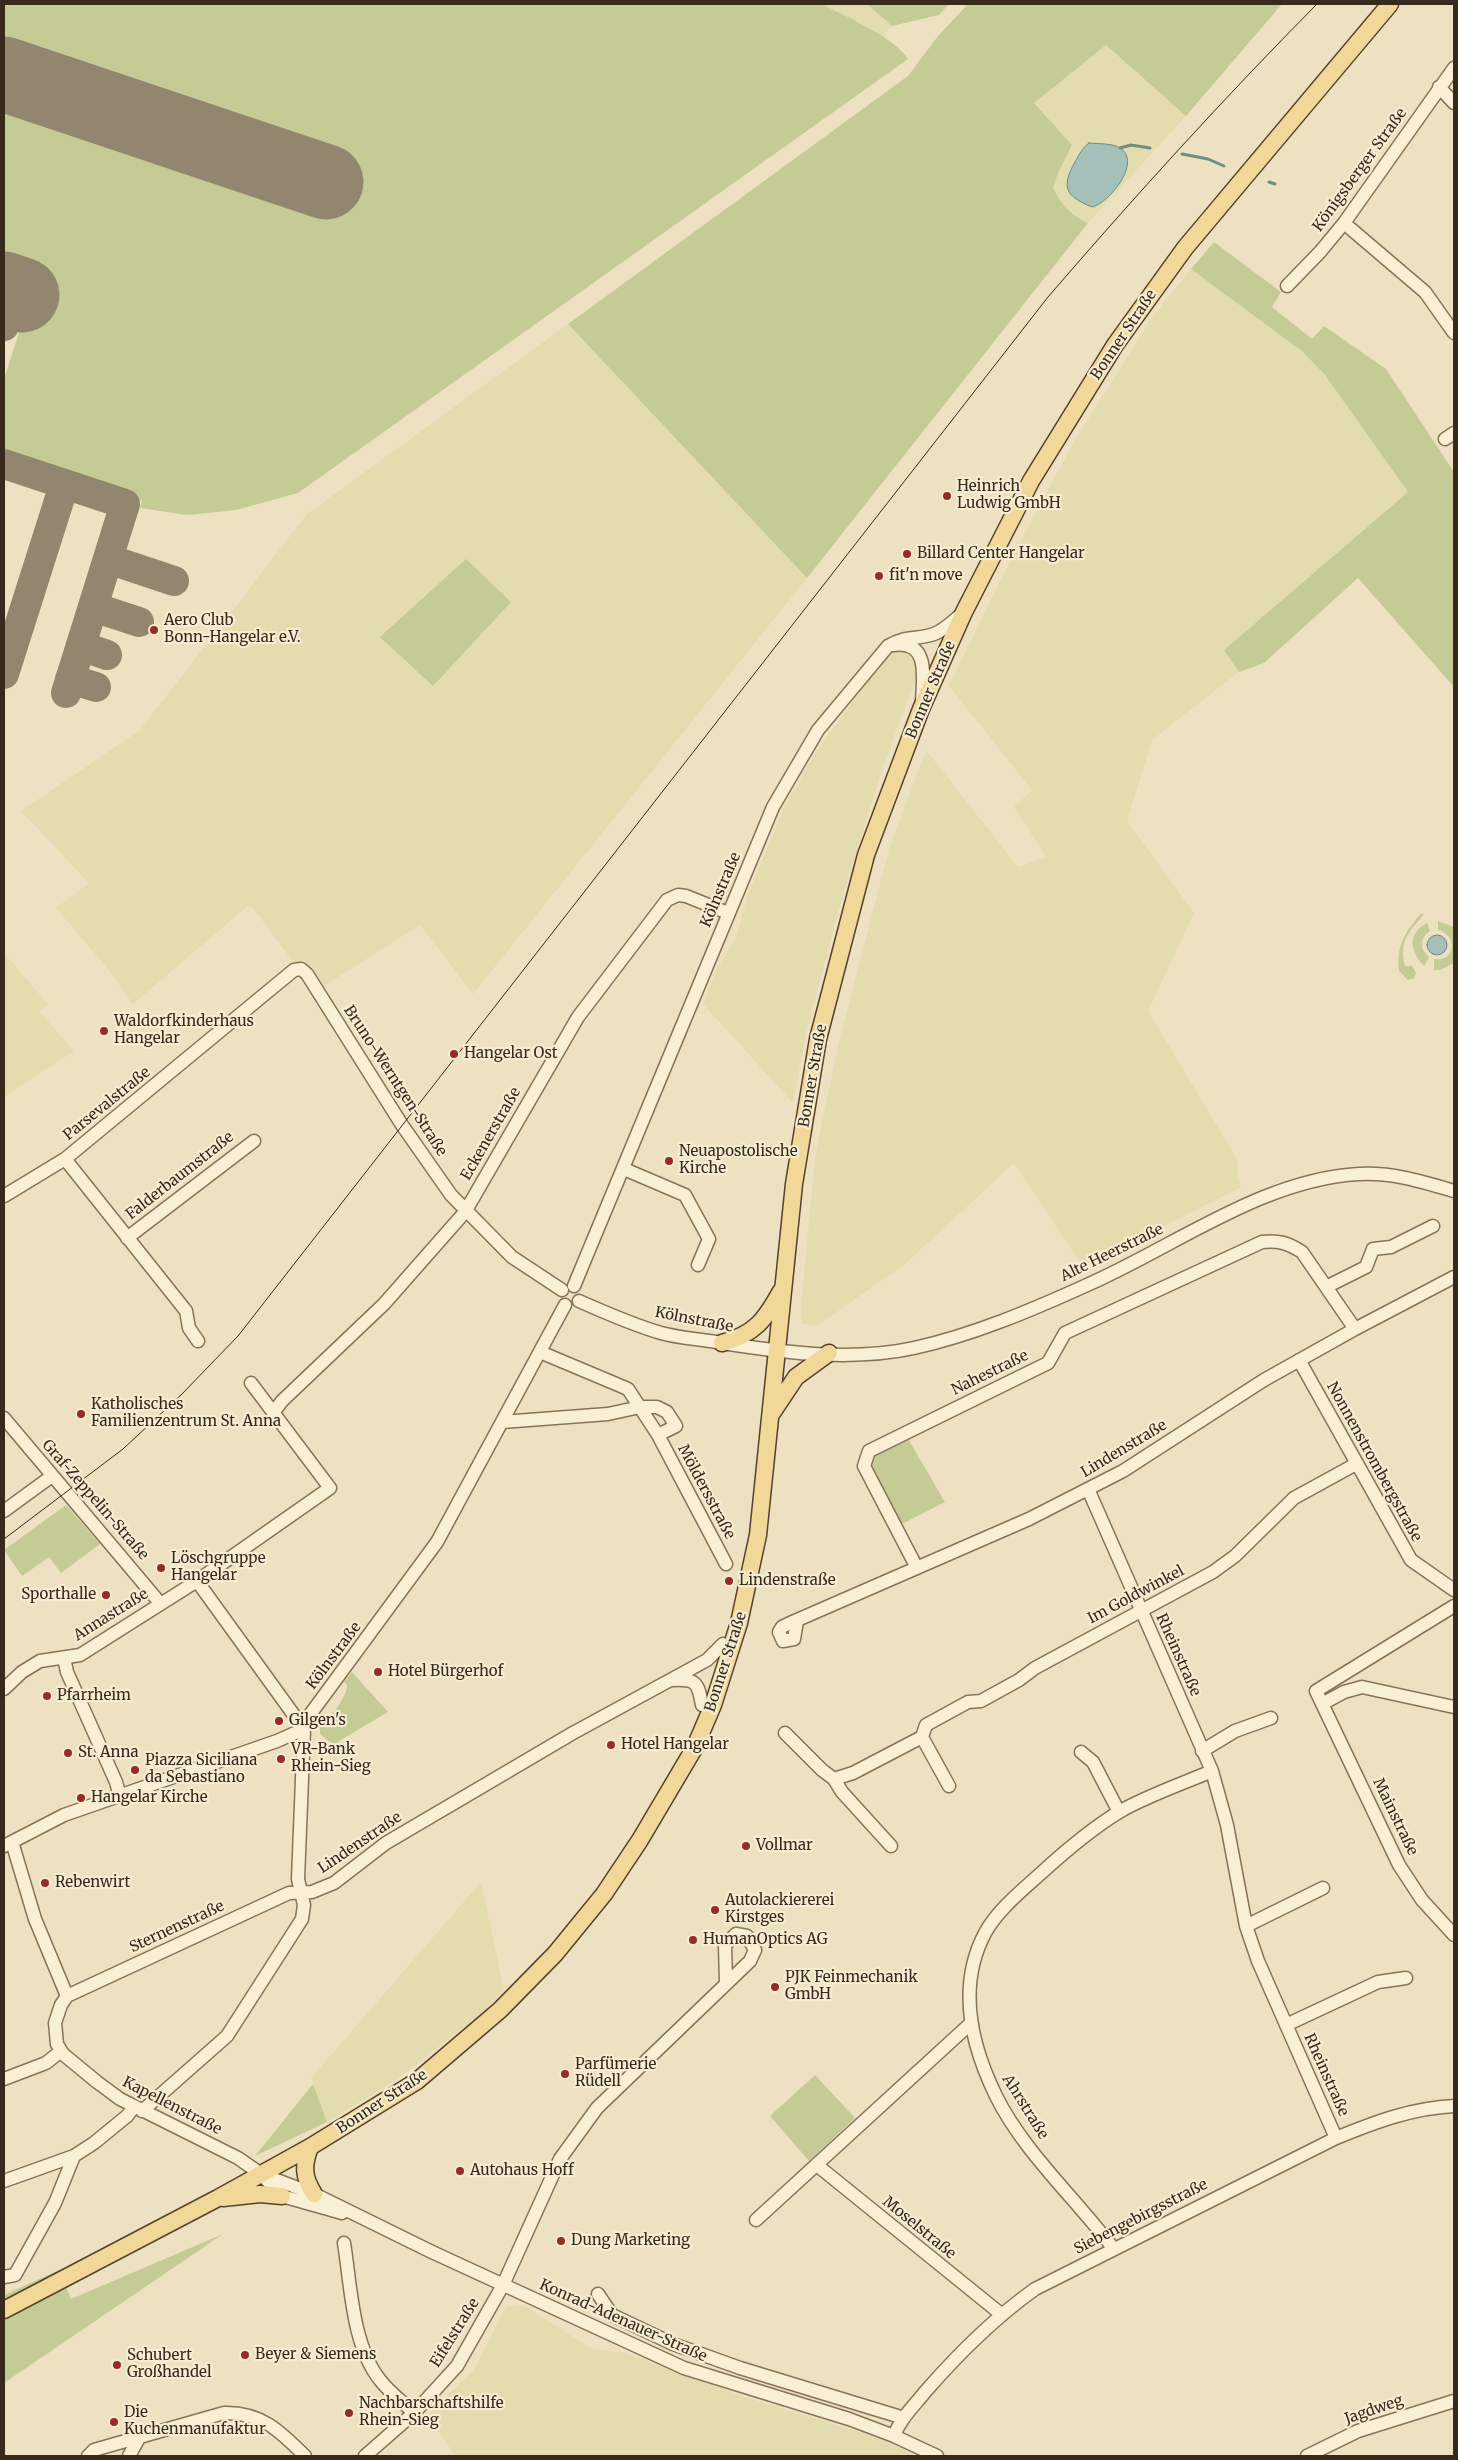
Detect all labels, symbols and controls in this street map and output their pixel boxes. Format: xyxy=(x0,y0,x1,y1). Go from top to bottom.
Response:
street label: Königsberger Straße xyxy=(1309,105,1411,235)
street label: Bonner Straße xyxy=(1087,287,1161,383)
place label: Heinrich Ludwig GmbH xyxy=(957,478,1061,513)
marker: Heinrich Ludwig GmbH xyxy=(941,490,953,502)
place label: Billard Center Hangelar xyxy=(917,545,1085,563)
marker: Billard Center Hangelar xyxy=(901,548,913,560)
place label: fit'n move xyxy=(889,567,963,585)
marker: fit'n move xyxy=(873,570,885,582)
place label: Aero Club Bonn-Hangelar e.V. xyxy=(164,612,300,647)
marker: Aero Club Bonn-Hangelar e.V. xyxy=(148,624,160,636)
street label: Bonner Straße xyxy=(902,638,960,742)
street label: Kölnstraße xyxy=(697,850,745,930)
street label: Bruno-Werntgen-Straße xyxy=(340,1002,450,1160)
place label: Waldorfkinderhaus Hangelar xyxy=(114,1013,254,1048)
street label: Bonner Straße xyxy=(795,1023,831,1129)
marker: Waldorfkinderhaus Hangelar xyxy=(98,1025,110,1037)
place label: Hangelar Ost xyxy=(464,1045,558,1063)
marker: Hangelar Ost xyxy=(448,1048,460,1060)
street label: Parsevalstraße xyxy=(60,1064,154,1144)
street label: Eckenerstraße xyxy=(457,1084,525,1184)
street label: Falderbaumstraße xyxy=(123,1128,237,1224)
place label: Neuapostolische Kirche xyxy=(679,1143,798,1178)
marker: Neuapostolische Kirche xyxy=(663,1155,675,1167)
street label: Alte Heerstraße xyxy=(1058,1220,1166,1286)
street label: Kölnstraße xyxy=(653,1304,735,1336)
street label: Nahestraße xyxy=(949,1347,1031,1399)
street label: Nonnenstrombergstraße xyxy=(1323,1379,1425,1545)
place label: Katholisches Familienzentrum St. Anna xyxy=(91,1396,281,1431)
marker: Katholisches Familienzentrum St. Anna xyxy=(75,1408,87,1420)
street label: Lindenstraße xyxy=(1078,1416,1170,1482)
street label: Graf-Zeppelin-Straße xyxy=(38,1436,152,1564)
street label: Möldersstraße xyxy=(673,1442,739,1542)
place label: Löschgruppe Hangelar xyxy=(171,1550,266,1585)
marker: Löschgruppe Hangelar xyxy=(155,1562,167,1574)
street label: Im Goldwinkel xyxy=(1085,1562,1187,1628)
place label: Lindenstraße xyxy=(739,1572,836,1590)
marker: Lindenstraße xyxy=(723,1575,735,1587)
street label: Annastraße xyxy=(70,1585,152,1645)
place label: Sporthalle xyxy=(21,1586,96,1604)
marker: Sporthalle xyxy=(100,1589,112,1601)
street label: Bonner Straße xyxy=(701,1610,751,1714)
street label: Rheinstraße xyxy=(1152,1611,1204,1699)
street label: Kölnstraße xyxy=(303,1619,365,1693)
place label: Hotel Bürgerhof xyxy=(388,1663,503,1681)
marker: Hotel Bürgerhof xyxy=(372,1666,384,1678)
place label: Pfarrheim xyxy=(57,1687,131,1705)
marker: Pfarrheim xyxy=(41,1690,53,1702)
place label: Gilgen's xyxy=(289,1712,346,1730)
marker: Gilgen's xyxy=(273,1715,285,1727)
place label: Hotel Hangelar xyxy=(621,1736,729,1754)
marker: Hotel Hangelar xyxy=(605,1739,617,1751)
place label: VR-Bank Rhein-Sieg xyxy=(291,1741,371,1776)
place label: St. Anna xyxy=(78,1744,139,1762)
marker: St. Anna xyxy=(62,1747,74,1759)
place label: Piazza Siciliana da Sebastiano xyxy=(145,1752,257,1787)
marker: VR-Bank Rhein-Sieg xyxy=(275,1753,287,1765)
marker: Piazza Siciliana da Sebastiano xyxy=(129,1764,141,1776)
street label: Mainstraße xyxy=(1369,1776,1421,1858)
place label: Hangelar Kirche xyxy=(91,1789,208,1807)
marker: Hangelar Kirche xyxy=(75,1792,87,1804)
street label: Lindenstraße xyxy=(315,1809,405,1877)
place label: Vollmar xyxy=(756,1837,813,1855)
marker: Vollmar xyxy=(740,1840,752,1852)
place label: Rebenwirt xyxy=(55,1874,130,1892)
marker: Rebenwirt xyxy=(39,1877,51,1889)
place label: Autolackiererei Kirstges xyxy=(725,1892,834,1927)
street label: Sternenstraße xyxy=(127,1897,227,1957)
marker: Autolackiererei Kirstges xyxy=(709,1904,721,1916)
place label: HumanOptics AG xyxy=(703,1931,827,1949)
marker: HumanOptics AG xyxy=(687,1934,699,1946)
place label: PJK Feinmechanik GmbH xyxy=(785,1969,918,2004)
marker: PJK Feinmechanik GmbH xyxy=(769,1981,781,1993)
street label: Rheinstraße xyxy=(1300,2031,1352,2119)
place label: Parfümerie Rüdell xyxy=(575,2056,656,2091)
street label: Bonner Straße xyxy=(333,2066,431,2138)
marker: Parfümerie Rüdell xyxy=(559,2068,571,2080)
street label: Ahrstraße xyxy=(998,2071,1052,2143)
street label: Kapellenstraße xyxy=(119,2073,225,2139)
place label: Autohaus Hoff xyxy=(470,2162,574,2180)
marker: Autohaus Hoff xyxy=(454,2165,466,2177)
street label: Siebengebirgsstraße xyxy=(1071,2176,1211,2258)
street label: Moselstraße xyxy=(879,2193,959,2263)
place label: Dung Marketing xyxy=(571,2232,690,2250)
marker: Dung Marketing xyxy=(555,2235,567,2247)
street label: Konrad-Adenauer-Straße xyxy=(536,2276,710,2366)
street label: Eifelstraße xyxy=(427,2295,483,2371)
place label: Beyer & Siemens xyxy=(255,2346,376,2364)
place label: Schubert Großhandel xyxy=(127,2347,212,2382)
marker: Beyer & Siemens xyxy=(239,2349,251,2361)
marker: Schubert Großhandel xyxy=(111,2359,123,2371)
street label: Jagdweg xyxy=(1342,2392,1406,2428)
place label: Nachbarschaftshilfe Rhein-Sieg xyxy=(359,2395,504,2430)
place label: Die Kuchenmanufaktur xyxy=(124,2404,266,2439)
marker: Nachbarschaftshilfe Rhein-Sieg xyxy=(343,2407,355,2419)
marker: Die Kuchenmanufaktur xyxy=(108,2416,120,2428)

